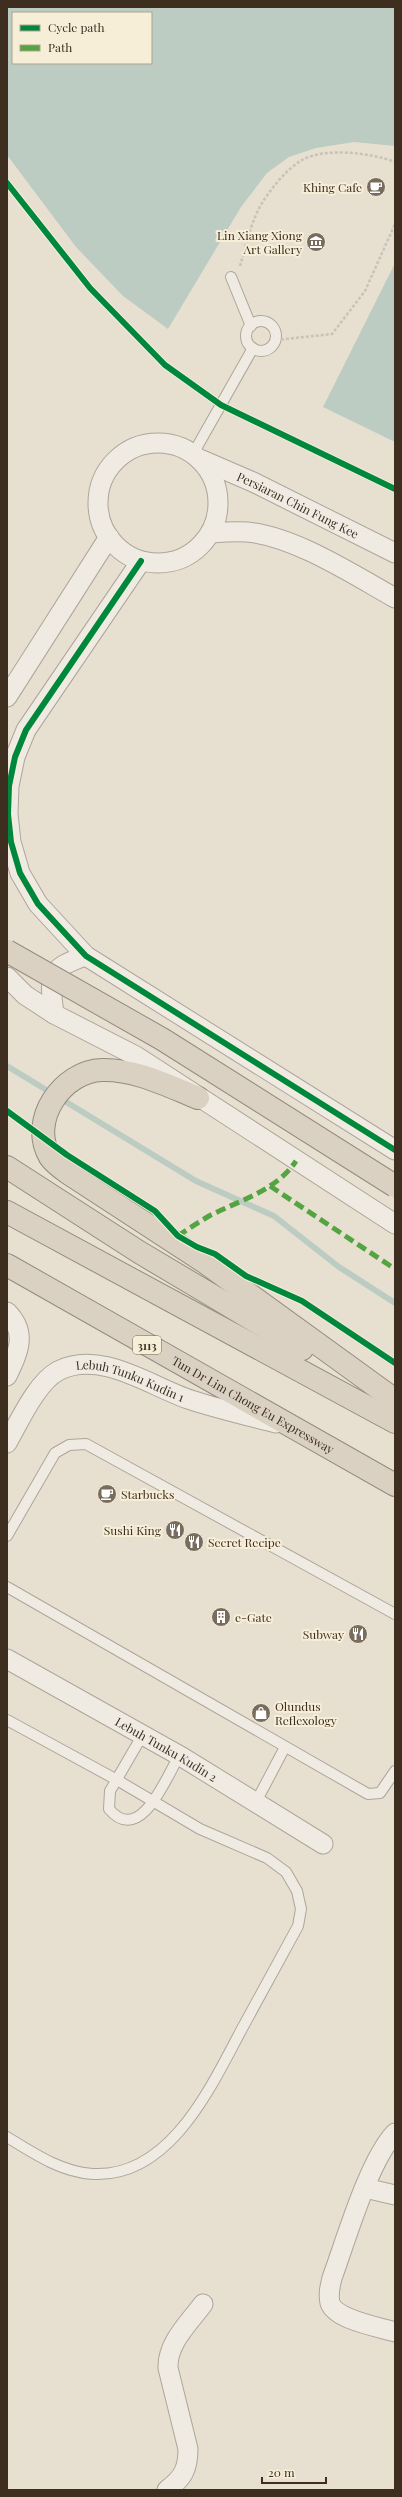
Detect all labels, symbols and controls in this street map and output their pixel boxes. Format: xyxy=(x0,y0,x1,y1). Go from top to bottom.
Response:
legend xyxy=(12,12,152,64)
text: Cycle path xyxy=(48,19,105,35)
text: Path xyxy=(48,39,72,55)
cafe icon: Khing Cafe xyxy=(365,176,387,198)
place label: Khing Cafe xyxy=(303,179,362,195)
place label: Lin Xiang Xiong Art Gallery xyxy=(217,227,303,257)
museum icon: Lin Xiang Xiong Art Gallery xyxy=(305,231,327,253)
street label: Persiaran Chin Fung Kee xyxy=(235,468,362,542)
road number: 3113 xyxy=(133,1336,161,1354)
street label: Tun Dr Lim Chong Eu Expressway xyxy=(169,1352,337,1457)
street label: Lebuh Tunku Kudin 1 xyxy=(75,1356,187,1405)
cafe icon: Starbucks xyxy=(96,1483,118,1505)
place label: Starbucks xyxy=(121,1486,174,1502)
restaurant icon: Sushi King xyxy=(164,1519,186,1541)
place label: Sushi King xyxy=(104,1522,162,1538)
restaurant icon: Secret Recipe xyxy=(183,1531,205,1553)
place label: Secret Recipe xyxy=(208,1534,281,1550)
building icon: e-Gate xyxy=(210,1606,232,1628)
place label: e-Gate xyxy=(235,1609,272,1625)
restaurant icon: Subway xyxy=(347,1623,369,1645)
place label: Subway xyxy=(303,1626,344,1642)
place label: Olundus Reflexology xyxy=(275,1698,337,1728)
shop icon: Olundus Reflexology xyxy=(250,1702,272,1724)
street label: Lebuh Tunku Kudin 2 xyxy=(112,1713,221,1785)
scale bar xyxy=(262,2459,326,2485)
text: 20 m xyxy=(268,2464,295,2480)

